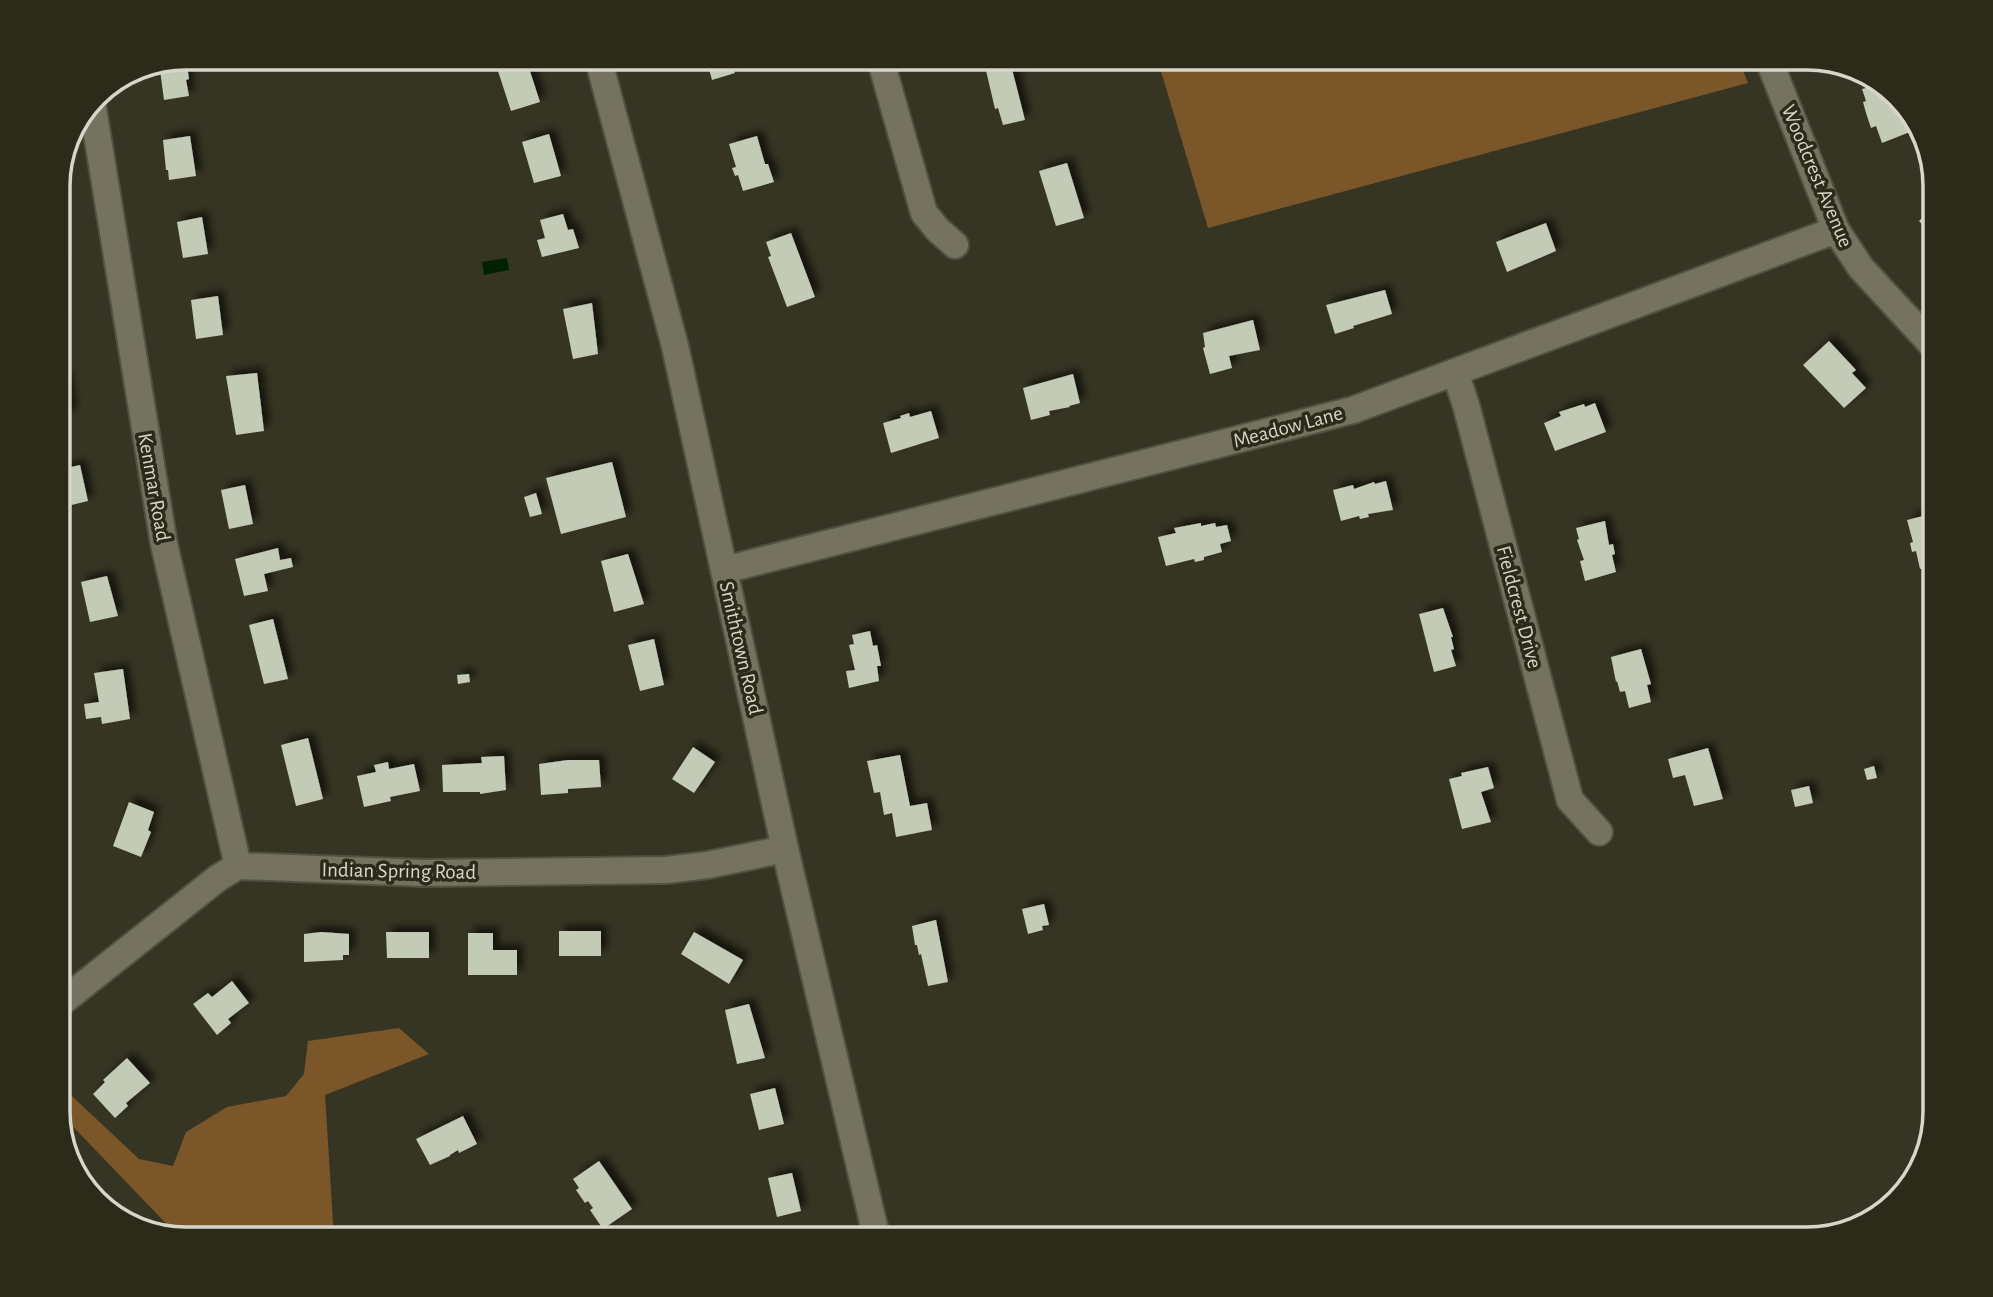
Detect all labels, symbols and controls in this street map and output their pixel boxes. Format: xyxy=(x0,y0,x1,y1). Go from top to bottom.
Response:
street label: Woodcrest Avenue xyxy=(1777,102,1857,250)
street label: Meadow Lane xyxy=(1231,402,1345,452)
street label: Kenmar Road xyxy=(134,431,174,543)
street label: Fieldcrest Drive xyxy=(1493,543,1545,671)
street label: Smithtown Road xyxy=(715,579,767,717)
street label: Indian Spring Road xyxy=(322,859,477,883)

